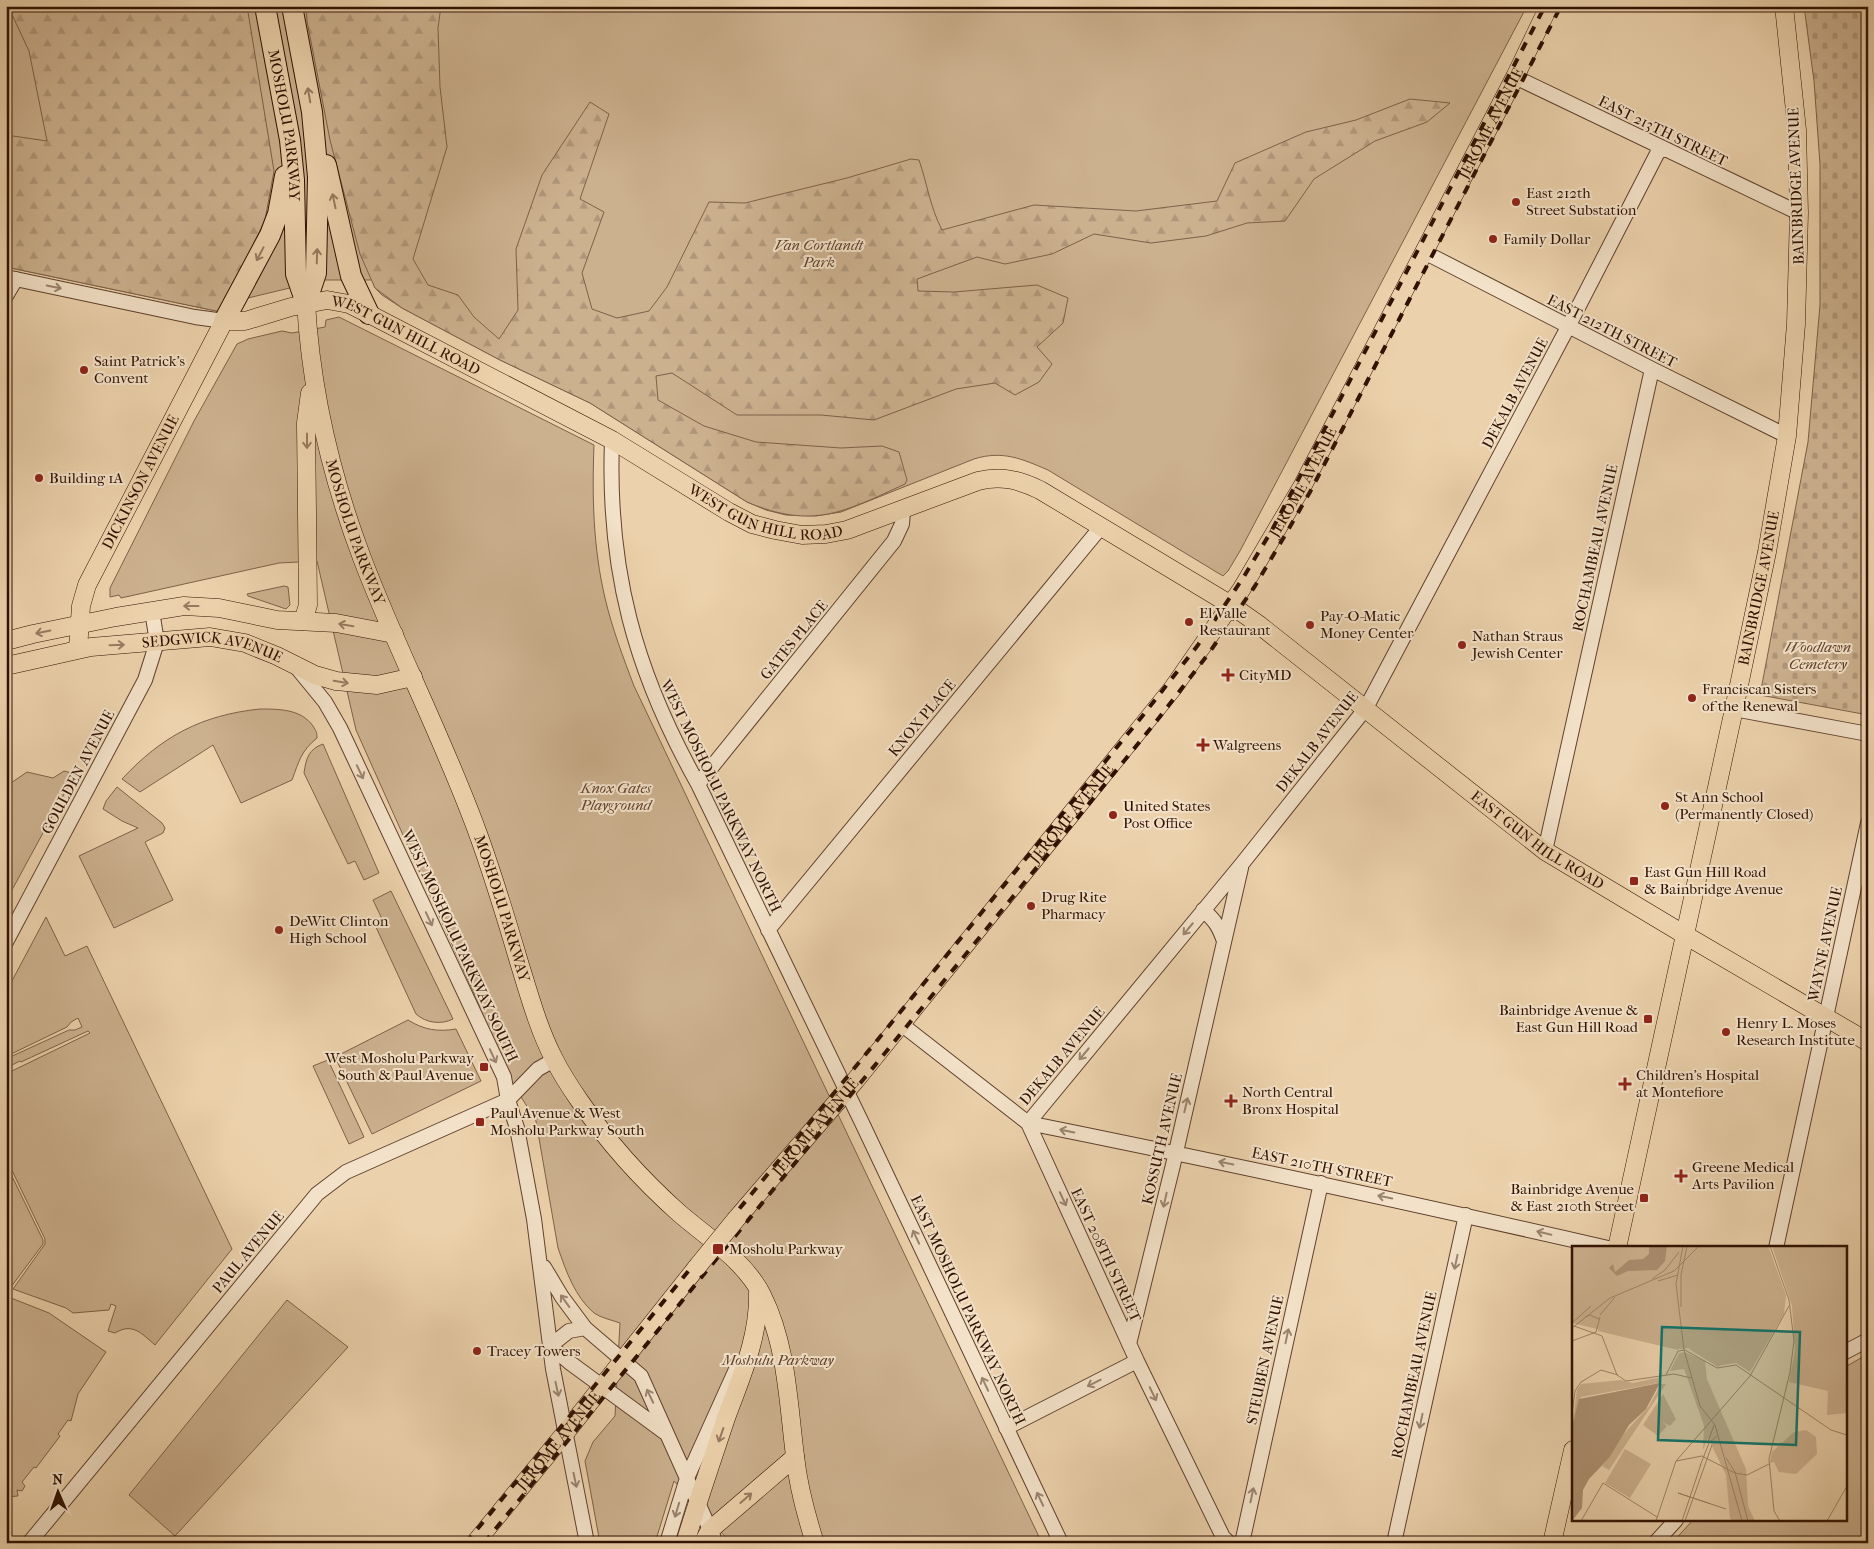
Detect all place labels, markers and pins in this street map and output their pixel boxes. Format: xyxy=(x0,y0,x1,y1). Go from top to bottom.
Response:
place label: East 212th Street Substation xyxy=(1526,184,1637,219)
marker: East 212th Street Substation xyxy=(1510,196,1522,208)
place label: Family Dollar xyxy=(1503,230,1591,248)
marker: Family Dollar xyxy=(1487,233,1499,245)
place label: Saint Patrick's Convent xyxy=(94,352,186,387)
marker: Saint Patrick's Convent xyxy=(78,364,90,376)
place label: Building 1A xyxy=(49,469,124,487)
marker: Building 1A xyxy=(33,472,45,484)
place label: El Valle Restaurant xyxy=(1199,604,1271,639)
place label: Pay-O-Matic Money Center xyxy=(1320,607,1414,642)
marker: El Valle Restaurant xyxy=(1183,616,1195,628)
marker: Pay-O-Matic Money Center xyxy=(1304,619,1316,631)
place label: Nathan Straus Jewish Center xyxy=(1471,627,1563,662)
marker: Nathan Straus Jewish Center xyxy=(1456,639,1468,651)
place label: CityMD xyxy=(1239,666,1292,684)
marker: CityMD xyxy=(1221,668,1235,682)
place label: Franciscan Sisters of the Renewal xyxy=(1702,680,1817,715)
marker: Franciscan Sisters of the Renewal xyxy=(1686,692,1698,704)
place label: Walgreens xyxy=(1212,736,1282,754)
marker: Walgreens xyxy=(1197,739,1209,751)
place label: St Ann School (Permanently Closed) xyxy=(1675,788,1813,823)
place label: United States Post Office xyxy=(1123,797,1211,832)
marker: St Ann School (Permanently Closed) xyxy=(1659,800,1671,812)
marker: United States Post Office xyxy=(1107,809,1119,821)
place label: East Gun Hill Road & Bainbridge Avenue xyxy=(1644,863,1784,898)
marker: East Gun Hill Road & Bainbridge Avenue xyxy=(1628,875,1640,887)
place label: Drug Rite Pharmacy xyxy=(1041,888,1107,923)
marker: Drug Rite Pharmacy xyxy=(1025,900,1037,912)
place label: DeWitt Clinton High School xyxy=(289,912,389,947)
marker: DeWitt Clinton High School xyxy=(273,924,285,936)
place label: Bainbridge Avenue & East Gun Hill Road xyxy=(1499,1001,1639,1036)
marker: Bainbridge Avenue & East Gun Hill Road xyxy=(1642,1013,1654,1025)
place label: Henry L. Moses Research Institute xyxy=(1736,1014,1855,1049)
marker: Henry L. Moses Research Institute xyxy=(1720,1026,1732,1038)
place label: West Mosholu Parkway South & Paul Avenue xyxy=(324,1049,475,1084)
marker: West Mosholu Parkway South & Paul Avenue xyxy=(478,1061,490,1073)
place label: Children's Hospital at Montefiore xyxy=(1636,1066,1759,1101)
marker: Children's Hospital at Montefiore xyxy=(1618,1077,1632,1091)
place label: North Central Bronx Hospital xyxy=(1242,1083,1339,1118)
marker: North Central Bronx Hospital xyxy=(1224,1094,1238,1108)
place label: Paul Avenue & West Mosholu Parkway South xyxy=(490,1104,645,1139)
marker: Paul Avenue & West Mosholu Parkway South xyxy=(474,1116,486,1128)
place label: Greene Medical Arts Pavilion xyxy=(1691,1158,1794,1193)
marker: Greene Medical Arts Pavilion xyxy=(1674,1169,1688,1183)
place label: Bainbridge Avenue & East 210th Street xyxy=(1510,1180,1635,1215)
marker: Bainbridge Avenue & East 210th Street xyxy=(1638,1192,1650,1204)
place label: Mosholu Parkway xyxy=(729,1240,844,1258)
marker: Mosholu Parkway xyxy=(711,1242,725,1256)
place label: Tracey Towers xyxy=(487,1342,581,1360)
marker: Tracey Towers xyxy=(471,1345,483,1357)

